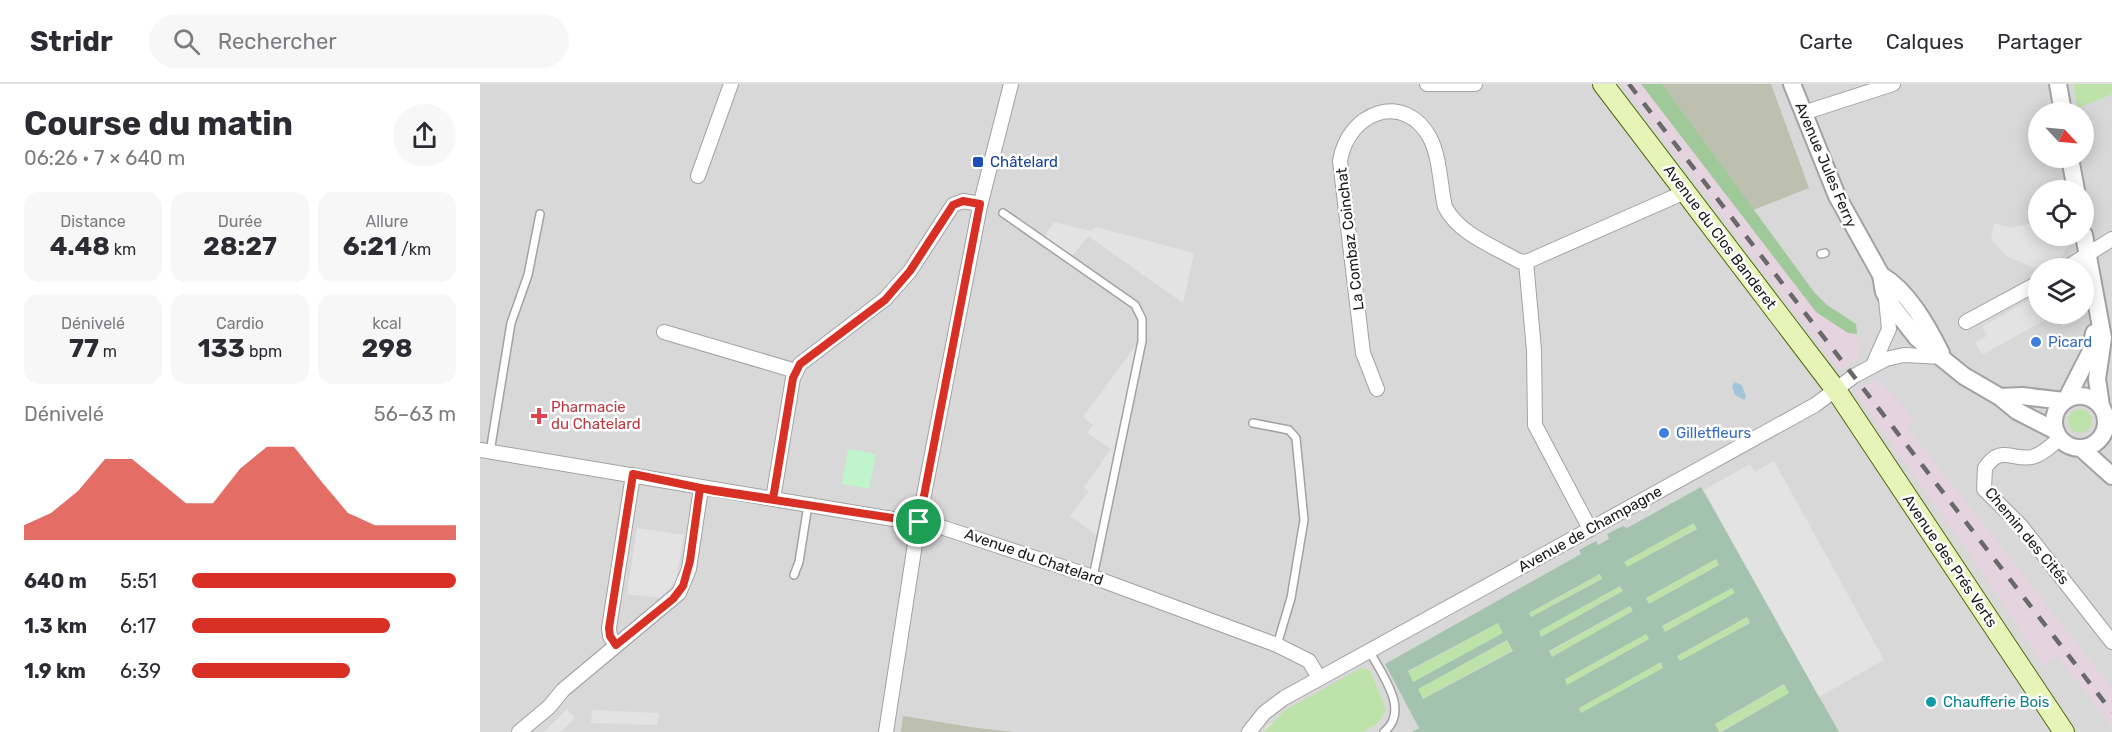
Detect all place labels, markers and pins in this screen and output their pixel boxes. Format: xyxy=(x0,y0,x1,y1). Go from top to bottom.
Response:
place label: Châtelard xyxy=(990,153,1058,171)
marker: Châtelard xyxy=(971,155,985,169)
place label: Picard xyxy=(2048,333,2092,351)
marker: Picard xyxy=(2029,335,2043,349)
place label: Pharmacie du Chatelard xyxy=(551,398,641,433)
marker: Pharmacie du Chatelard xyxy=(532,409,546,423)
place label: Gilletfleurs xyxy=(1676,424,1751,442)
marker: Gilletfleurs xyxy=(1657,426,1671,440)
pin xyxy=(893,496,944,547)
place label: Chaufferie Bois xyxy=(1943,693,2050,711)
marker: Chaufferie Bois xyxy=(1924,695,1938,709)

